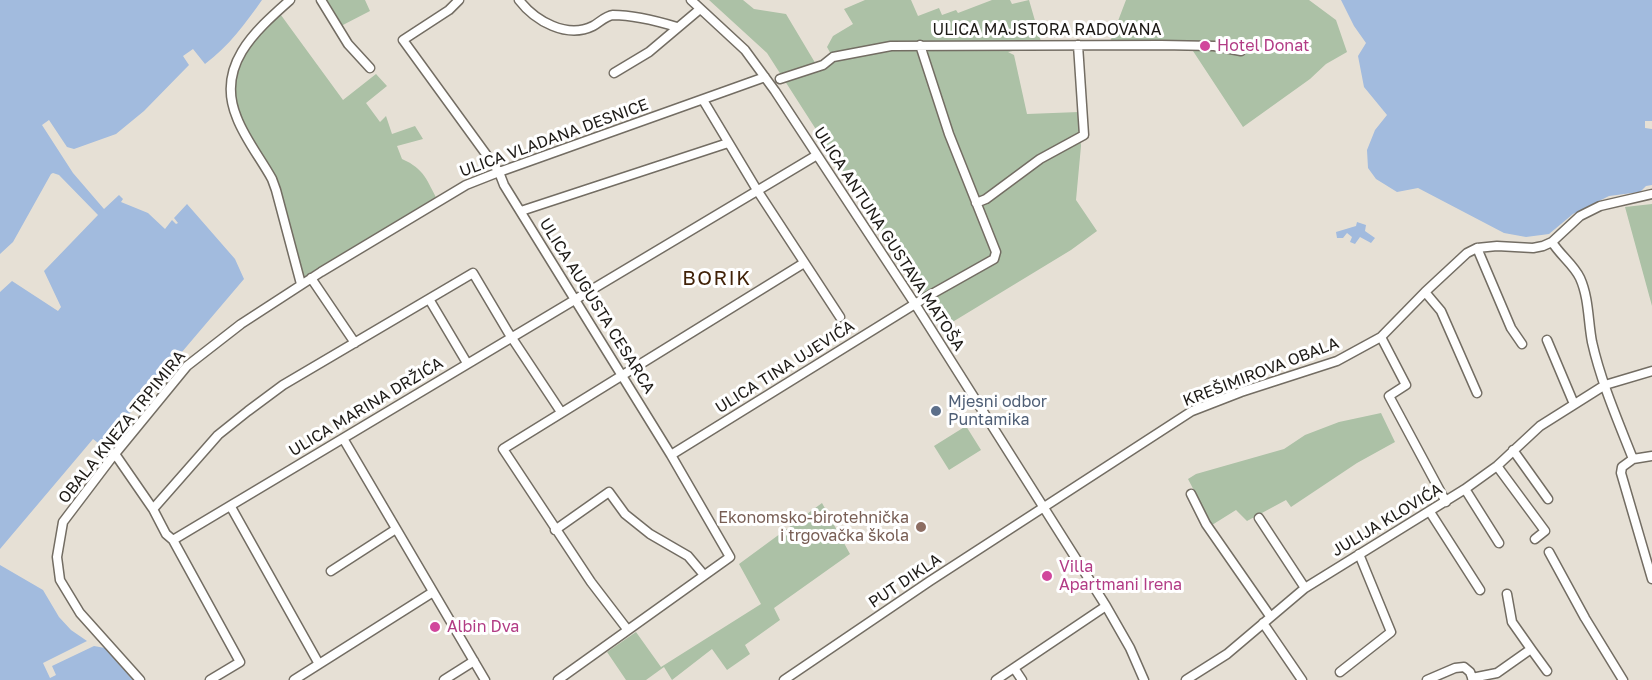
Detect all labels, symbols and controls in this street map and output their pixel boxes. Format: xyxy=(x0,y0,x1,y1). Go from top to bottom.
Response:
street label: ULICA MAJSTORA RADOVANA xyxy=(933,20,1161,40)
place label: Hotel Donat xyxy=(1217,36,1309,56)
marker: Hotel Donat xyxy=(1198,39,1212,53)
street label: ULICA VLADANA DESNICE xyxy=(457,95,651,181)
street label: ULICA ANTUNA GUSTAVA MATOŠA xyxy=(809,124,969,354)
street label: ULICA AUGUSTA CESARCA xyxy=(535,215,659,397)
district label: BORIK xyxy=(682,267,752,291)
street label: ULICA TINA UJEVIĆA xyxy=(712,316,858,418)
street label: KREŠIMIROVA OBALA xyxy=(1180,333,1342,411)
street label: OBALA KNEZA TRPIMIRA xyxy=(54,347,190,507)
street label: ULICA MARINA DRŽIĆA xyxy=(285,353,447,461)
place label: Mjesni odbor Puntamika xyxy=(948,392,1047,430)
marker: Mjesni odbor Puntamika xyxy=(929,404,943,418)
street label: JULIJA KLOVIĆA xyxy=(1328,479,1446,561)
place label: Ekonomsko-birotehnička i trgovačka škola xyxy=(718,508,909,546)
marker: Ekonomsko-birotehnička i trgovačka škola xyxy=(914,520,928,534)
street label: PUT DIKLA xyxy=(865,550,945,612)
place label: Villa Apartmani Irena xyxy=(1059,557,1182,595)
marker: Villa Apartmani Irena xyxy=(1040,569,1054,583)
place label: Albin Dva xyxy=(447,617,519,637)
marker: Albin Dva xyxy=(428,620,442,634)

